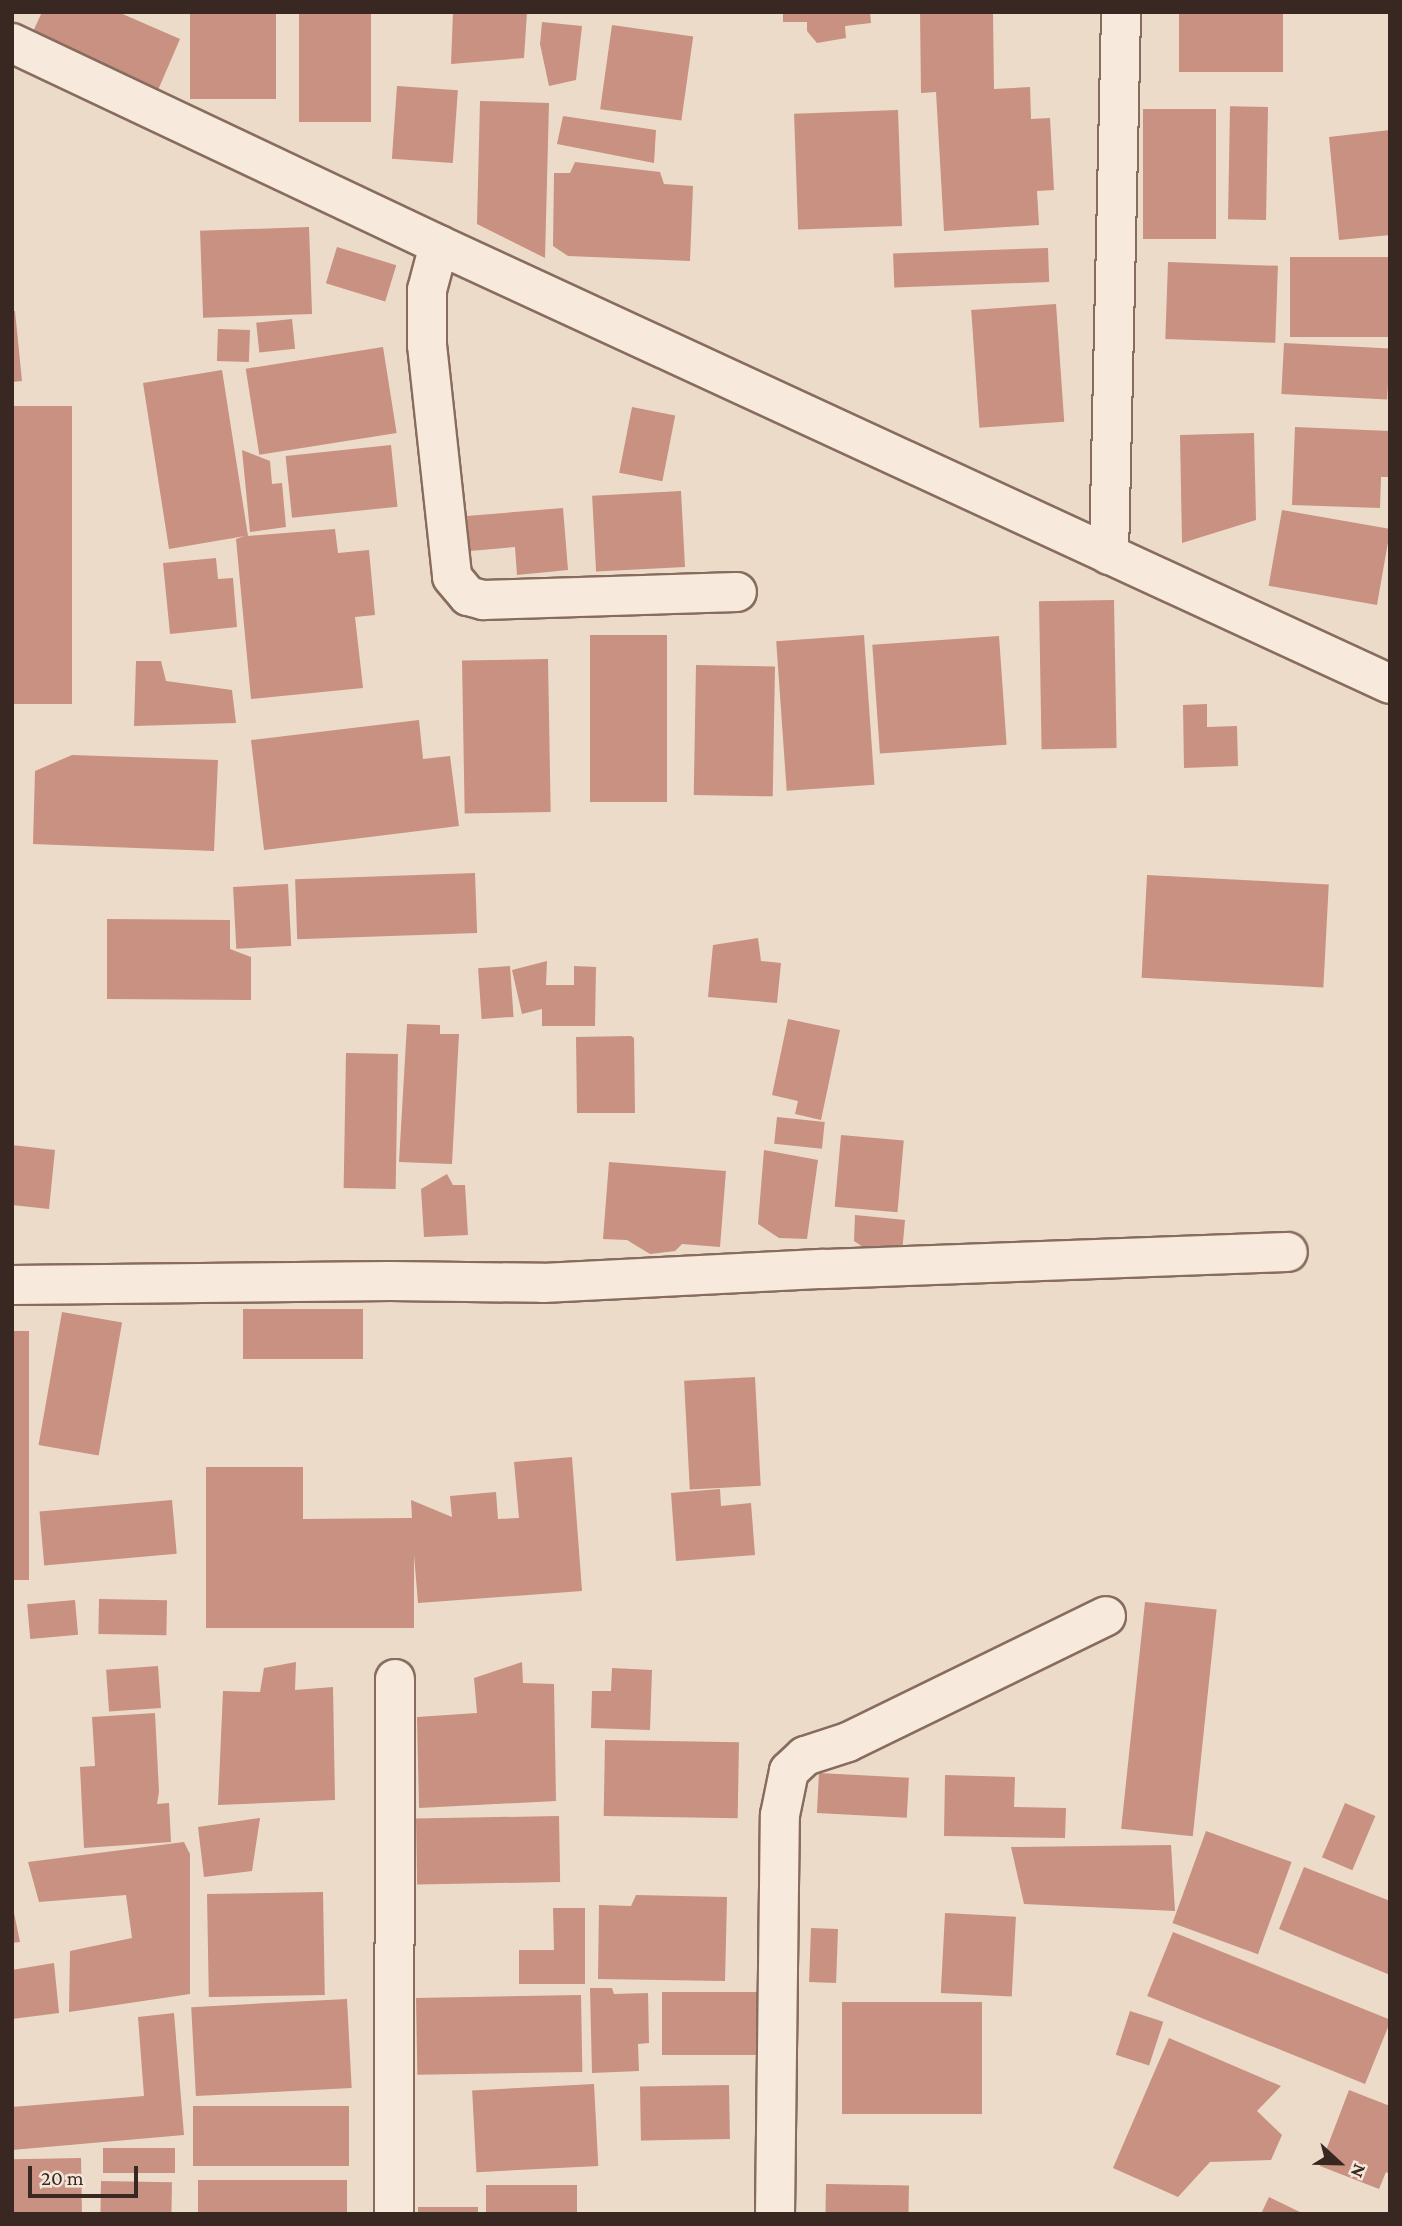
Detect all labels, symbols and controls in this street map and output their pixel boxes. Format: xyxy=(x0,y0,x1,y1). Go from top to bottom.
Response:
north arrow xyxy=(1304,2128,1374,2198)
scale bar xyxy=(32,2152,142,2196)
text: N xyxy=(1347,2161,1371,2181)
text: 20 m xyxy=(41,2166,84,2190)

